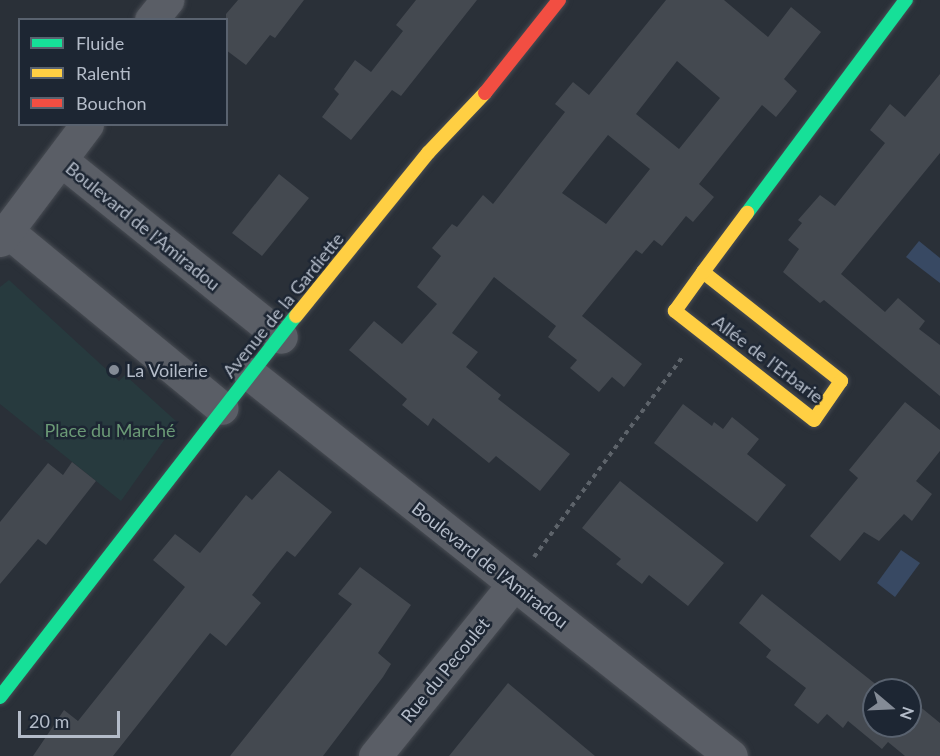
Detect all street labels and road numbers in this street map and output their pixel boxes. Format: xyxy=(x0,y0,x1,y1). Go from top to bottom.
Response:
street label: Boulevard de l'Amiradou xyxy=(61,157,225,295)
street label: Avenue de la Gardiette xyxy=(218,228,348,382)
street label: Allée de l'Erbarie xyxy=(709,311,827,407)
street label: Boulevard de l'Amiradou xyxy=(408,497,572,633)
street label: Rue du Pecoulet xyxy=(396,613,494,727)

